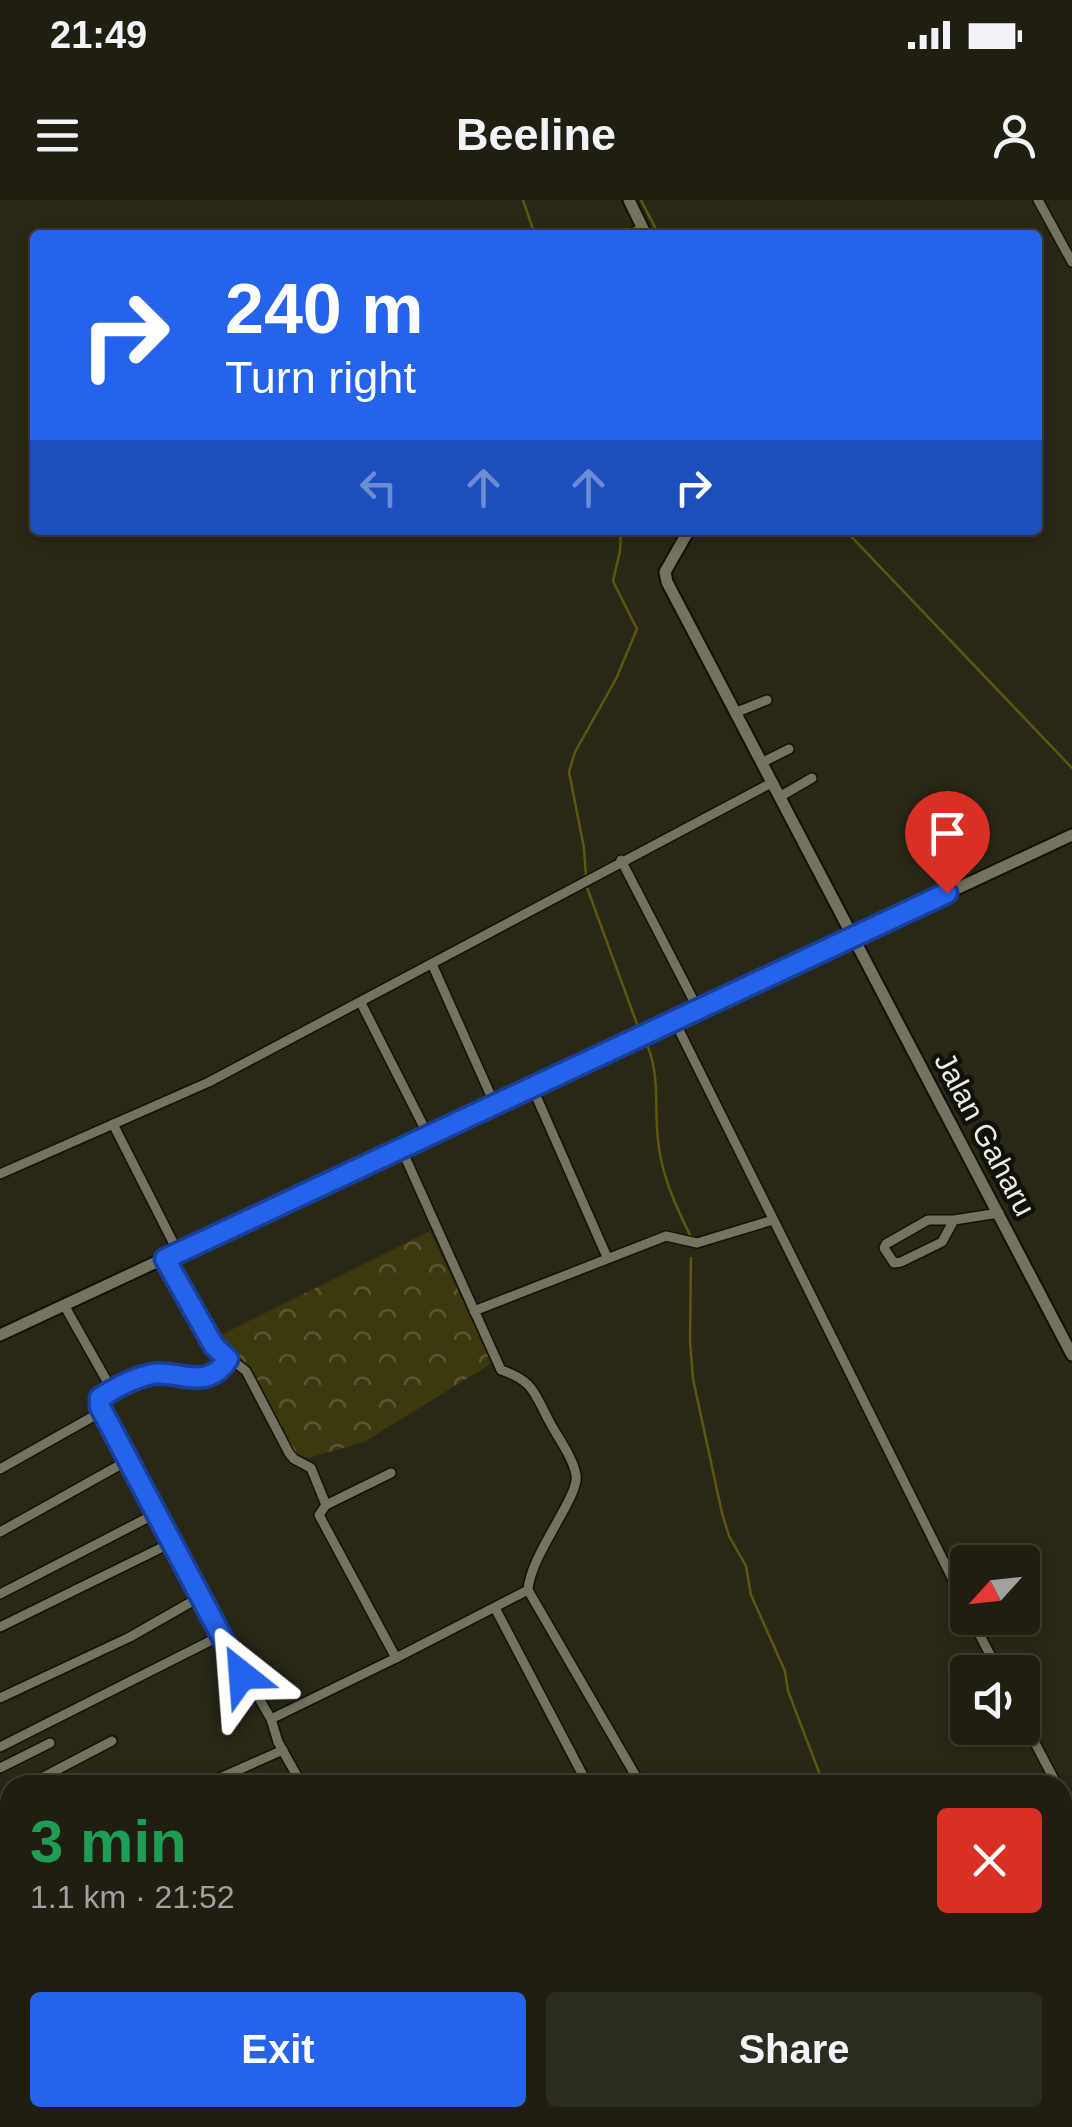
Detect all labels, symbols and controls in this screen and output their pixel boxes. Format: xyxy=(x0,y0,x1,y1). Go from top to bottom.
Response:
text: 21:49 xyxy=(50,14,147,56)
icon: menu xyxy=(30,108,85,163)
icon: person xyxy=(987,108,1042,163)
text: Beeline xyxy=(456,109,616,160)
icon: right xyxy=(60,270,190,400)
text: 240 m xyxy=(225,270,423,348)
text: Turn right xyxy=(225,352,416,403)
icon: left xyxy=(351,460,406,515)
icon: ahead xyxy=(456,460,511,515)
icon: ahead xyxy=(561,460,616,515)
icon: right xyxy=(666,460,721,515)
pin xyxy=(905,791,990,894)
icon: arrive xyxy=(920,806,975,861)
street label: Jalan Gaharu xyxy=(928,1047,1042,1221)
north arrow xyxy=(950,1545,1040,1635)
map controls xyxy=(950,1545,1040,1745)
position arrow xyxy=(190,1623,294,1727)
button: sound xyxy=(950,1655,1040,1745)
text: 3 min xyxy=(30,1808,187,1875)
button: close xyxy=(937,1808,1042,1913)
text: 1.1 km · 21:52 xyxy=(30,1879,235,1915)
button: Exit xyxy=(30,1992,526,2107)
button: Share xyxy=(546,1992,1042,2107)

